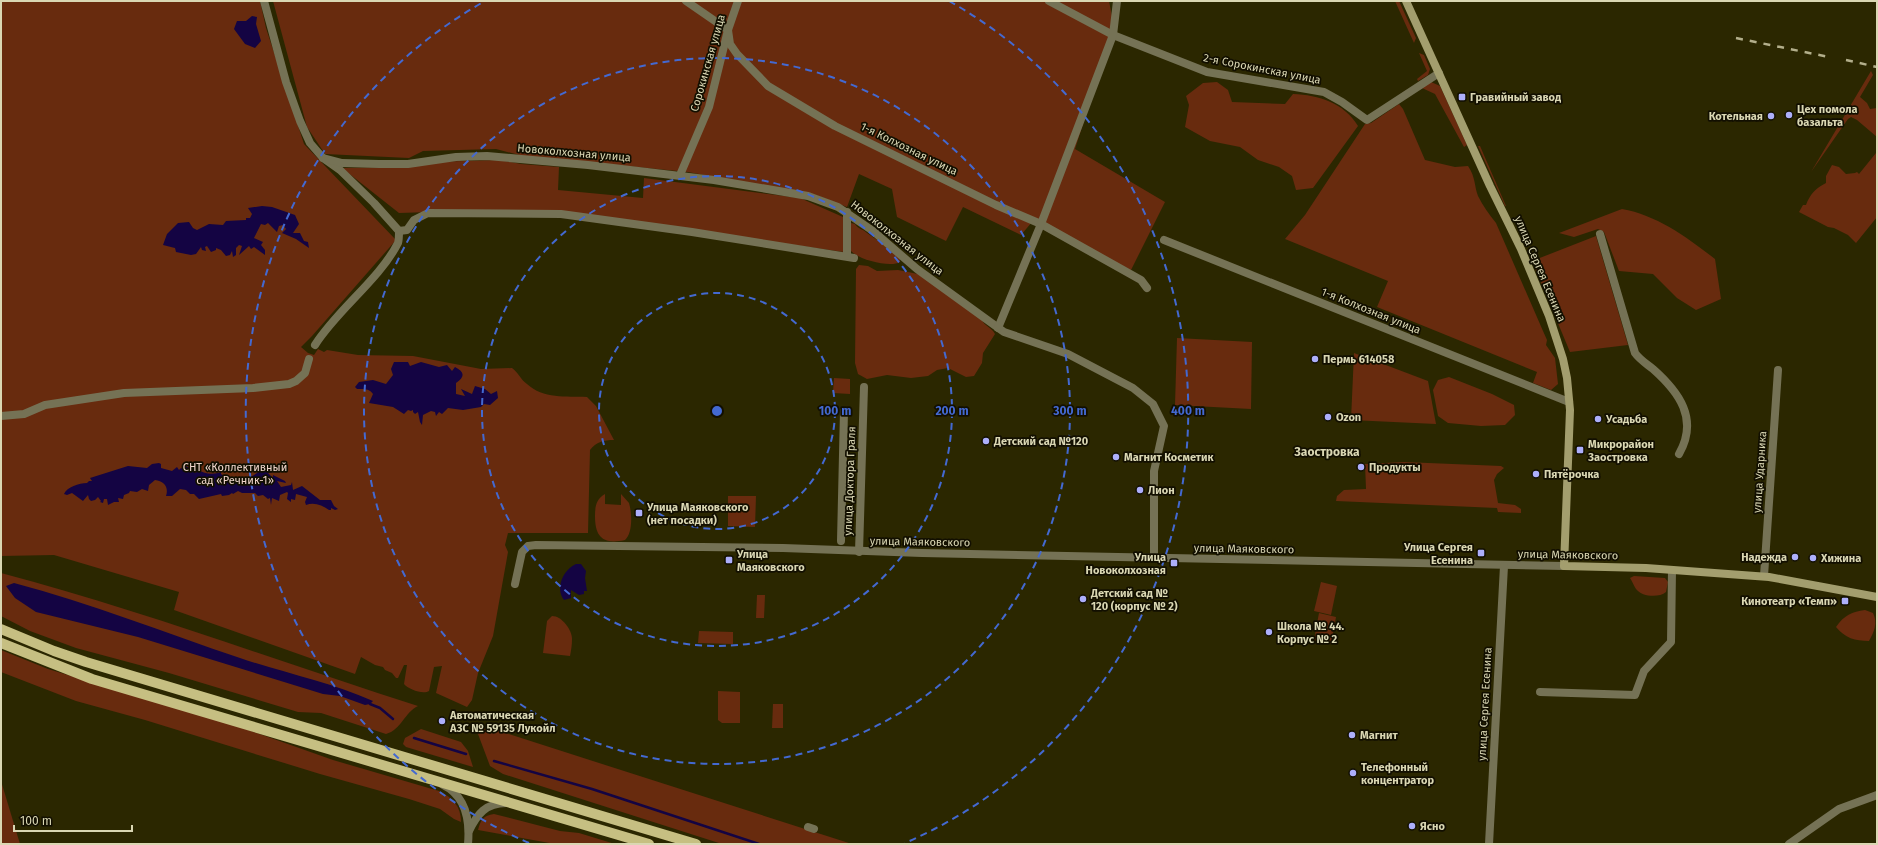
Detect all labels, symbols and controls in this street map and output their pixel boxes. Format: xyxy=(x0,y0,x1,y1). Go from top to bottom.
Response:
street label: Сорокинская улица xyxy=(688,13,728,113)
street label: 2-я Сорокинская улица xyxy=(1202,51,1322,87)
place label: Гравийный завод xyxy=(1470,91,1561,104)
marker: Гравийный завод xyxy=(1457,92,1467,102)
place label: Цех помола базальта xyxy=(1797,103,1858,129)
place label: Котельная xyxy=(1709,110,1763,123)
marker: Цех помола базальта xyxy=(1784,110,1794,120)
marker: Котельная xyxy=(1766,111,1776,121)
street label: 1-я Колхозная улица xyxy=(859,120,959,178)
street label: Новоколхозная улица xyxy=(517,142,631,164)
street label: Новоколхозная улица xyxy=(848,198,946,278)
street label: улица Сергея Есенина xyxy=(1512,214,1568,324)
street label: 1-я Колхозная улица xyxy=(1319,285,1423,337)
place label: Пермь 614058 xyxy=(1323,353,1395,366)
marker: Пермь 614058 xyxy=(1310,354,1320,364)
centre of rings xyxy=(710,404,724,418)
text: 100 m xyxy=(819,404,851,418)
text: 200 m xyxy=(935,404,969,418)
text: 300 m xyxy=(1052,404,1087,418)
text: 400 m xyxy=(1171,404,1205,418)
place label: Ozon xyxy=(1336,411,1361,424)
marker: Ozon xyxy=(1323,412,1333,422)
place label: Усадьба xyxy=(1605,413,1647,426)
marker: Усадьба xyxy=(1593,414,1603,424)
street label: улица Доктора Граля xyxy=(842,426,858,536)
street label: улица Ударника xyxy=(1751,431,1769,513)
place label: Детский сад №120 xyxy=(993,435,1089,448)
marker: Детский сад №120 xyxy=(981,436,991,446)
place label: Микрорайон Заостровка xyxy=(1587,438,1654,464)
district label: Заостровка xyxy=(1293,445,1360,459)
marker: Микрорайон Заостровка xyxy=(1575,445,1585,455)
place label: Магнит Косметик xyxy=(1124,451,1214,464)
marker: Магнит Косметик xyxy=(1111,452,1121,462)
park label: СНТ «Коллективный сад «Речник-1» xyxy=(183,461,287,487)
place label: Продукты xyxy=(1369,461,1421,474)
marker: Продукты xyxy=(1356,462,1366,472)
place label: Пятёрочка xyxy=(1544,468,1599,481)
marker: Пятёрочка xyxy=(1531,469,1541,479)
place label: Лион xyxy=(1148,484,1175,497)
marker: Лион xyxy=(1135,485,1145,495)
place label: Улица Маяковского (нет посадки) xyxy=(646,501,749,527)
marker: Улица Маяковского (нет посадки) xyxy=(634,508,644,518)
street label: улица Маяковского xyxy=(870,535,970,549)
place label: Улица Сергея Есенина xyxy=(1403,541,1473,567)
street label: улица Маяковского xyxy=(1194,542,1294,556)
place label: Улица Маяковского xyxy=(736,548,805,574)
marker: Улица Сергея Есенина xyxy=(1476,548,1486,558)
street label: улица Маяковского xyxy=(1518,548,1618,562)
place label: Улица Новоколхозная xyxy=(1086,551,1166,577)
place label: Надежда xyxy=(1741,551,1787,564)
marker: Надежда xyxy=(1790,552,1800,562)
place label: Хижина xyxy=(1820,552,1861,565)
marker: Хижина xyxy=(1808,553,1818,563)
marker: Улица Маяковского xyxy=(724,555,734,565)
marker: Улица Новоколхозная xyxy=(1169,558,1179,568)
place label: Детский сад № 120 (корпус № 2) xyxy=(1090,587,1178,613)
marker: Детский сад № 120 (корпус № 2) xyxy=(1078,594,1088,604)
place label: Кинотеатр «Темп» xyxy=(1741,595,1837,608)
marker: Кинотеатр «Темп» xyxy=(1840,596,1850,606)
place label: Школа № 44. Корпус № 2 xyxy=(1277,620,1345,646)
marker: Школа № 44. Корпус № 2 xyxy=(1264,627,1274,637)
street label: улица Сергея Есенина xyxy=(1476,647,1494,761)
place label: Автоматическая АЗС № 59135 Лукойл xyxy=(449,709,555,735)
marker: Автоматическая АЗС № 59135 Лукойл xyxy=(437,716,447,726)
place label: Магнит xyxy=(1360,729,1398,742)
marker: Магнит xyxy=(1347,730,1357,740)
place label: Телефонный концентратор xyxy=(1361,761,1434,787)
marker: Телефонный концентратор xyxy=(1348,768,1358,778)
scale bar xyxy=(14,807,132,833)
text: 100 m xyxy=(20,814,52,828)
place label: Ясно xyxy=(1420,820,1445,833)
marker: Ясно xyxy=(1407,821,1417,831)

